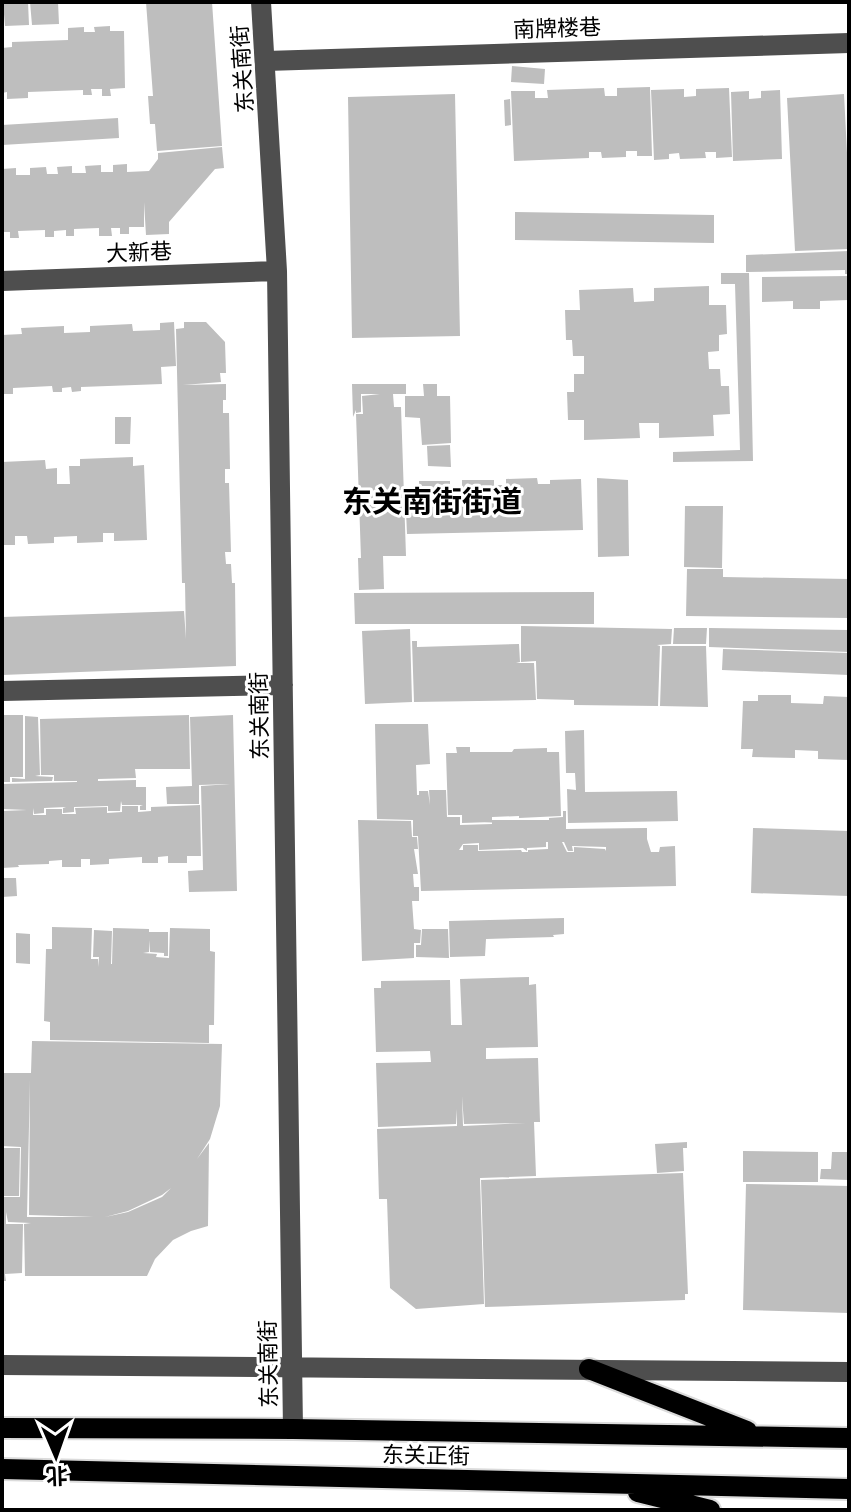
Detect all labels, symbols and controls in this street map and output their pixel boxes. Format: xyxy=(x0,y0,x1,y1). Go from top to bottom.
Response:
street label: 南牌楼巷 xyxy=(513,12,601,44)
street label: 东关南街 xyxy=(225,24,259,114)
street label: 大新巷 xyxy=(106,237,172,267)
district label: 东关南街街道 xyxy=(342,481,522,520)
street label: 东关南街 xyxy=(244,672,274,760)
street label: 东关南街 xyxy=(253,1320,283,1408)
north arrow xyxy=(16,1416,96,1496)
street label: 东关正街 xyxy=(382,1440,470,1470)
text: 北 xyxy=(45,1462,68,1490)

